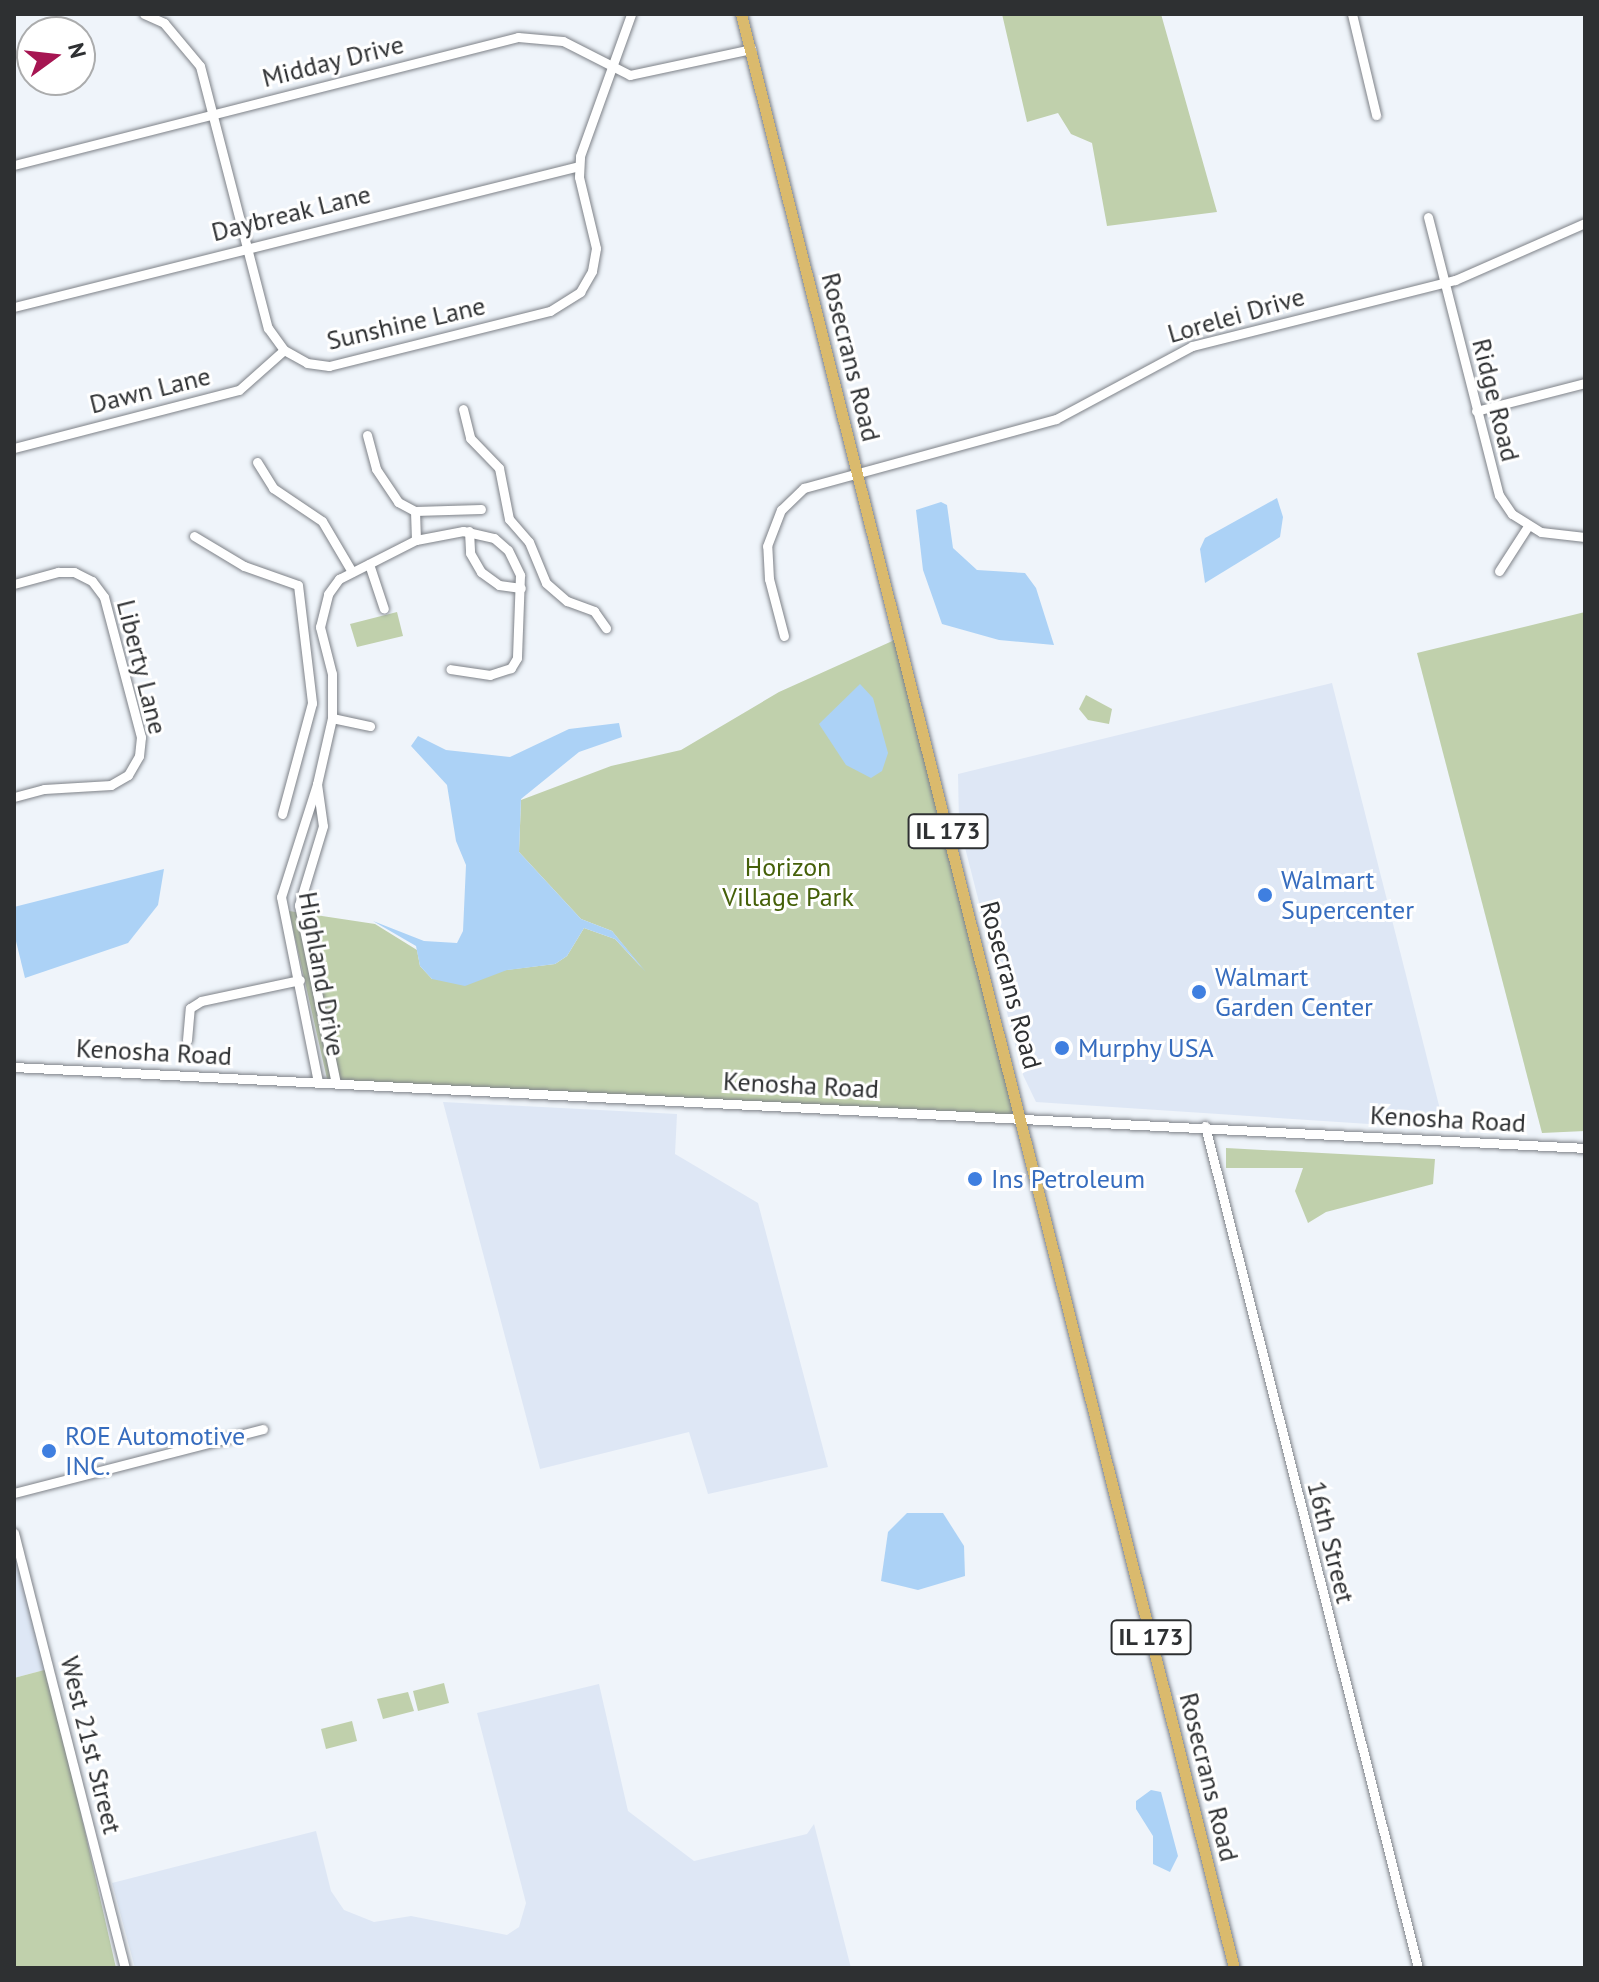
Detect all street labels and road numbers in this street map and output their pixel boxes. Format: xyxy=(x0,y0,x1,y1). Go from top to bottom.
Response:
street label: Midday Drive xyxy=(259,28,407,94)
street label: Daybreak Lane xyxy=(208,178,374,248)
street label: Rosecrans Road xyxy=(815,269,887,445)
street label: Lorelei Drive xyxy=(1164,281,1308,349)
street label: Sunshine Lane xyxy=(324,290,488,356)
street label: Ridge Road xyxy=(1466,335,1526,465)
street label: Dawn Lane xyxy=(86,360,214,420)
street label: Liberty Lane xyxy=(110,596,174,738)
road number: IL 173 xyxy=(906,811,990,851)
street label: Highland Drive xyxy=(292,889,352,1059)
street label: Rosecrans Road xyxy=(974,898,1048,1072)
street label: Kenosha Road xyxy=(75,1032,233,1072)
street label: Kenosha Road xyxy=(722,1065,880,1105)
street label: Kenosha Road xyxy=(1369,1099,1527,1139)
street label: 16th Street xyxy=(1301,1478,1361,1606)
road number: IL 173 xyxy=(1109,1617,1193,1657)
street label: West 21st Street xyxy=(54,1653,128,1837)
street label: Rosecrans Road xyxy=(1173,1689,1245,1865)

